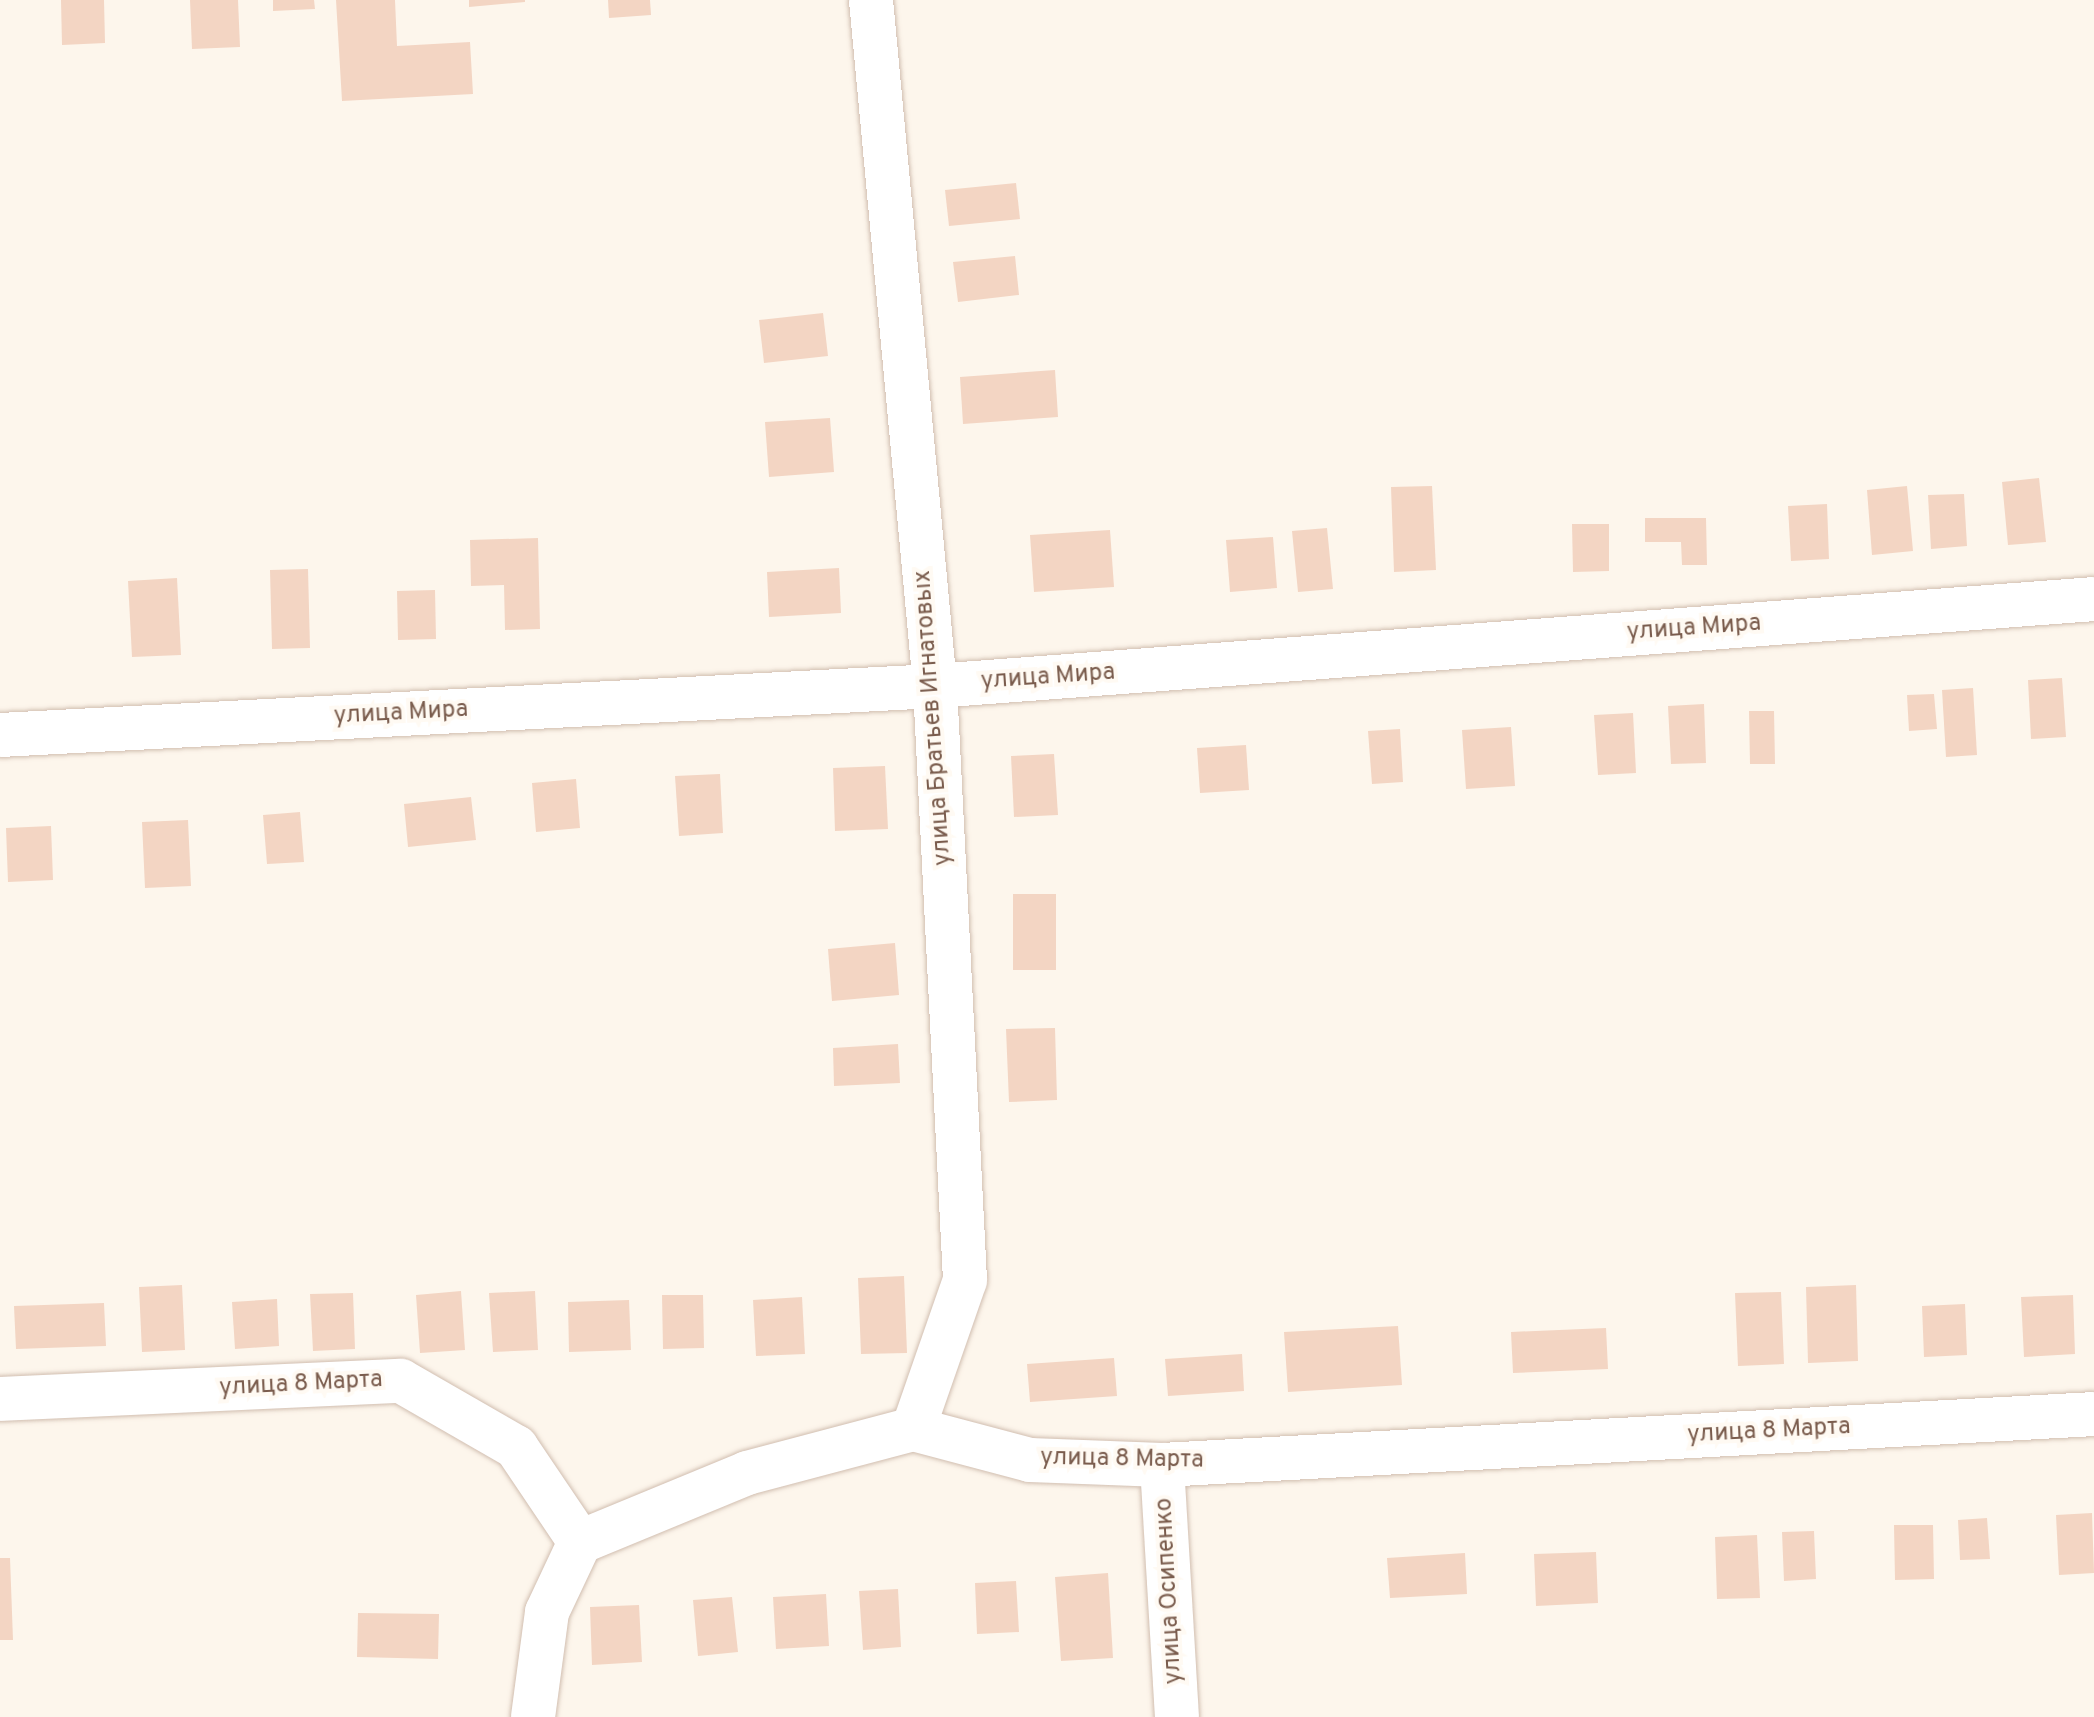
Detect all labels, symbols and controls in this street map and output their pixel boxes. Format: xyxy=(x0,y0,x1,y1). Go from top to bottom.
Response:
street label: улица Братьев Игнатовых xyxy=(909,569,959,867)
street label: улица Мира xyxy=(1626,610,1762,648)
street label: улица Мира xyxy=(980,659,1116,697)
street label: улица Мира xyxy=(333,696,469,732)
street label: улица 8 Марта xyxy=(219,1366,383,1404)
street label: улица 8 Марта xyxy=(1687,1413,1851,1451)
street label: улица 8 Марта xyxy=(1040,1444,1204,1476)
street label: улица Осипенко xyxy=(1151,1497,1189,1685)

